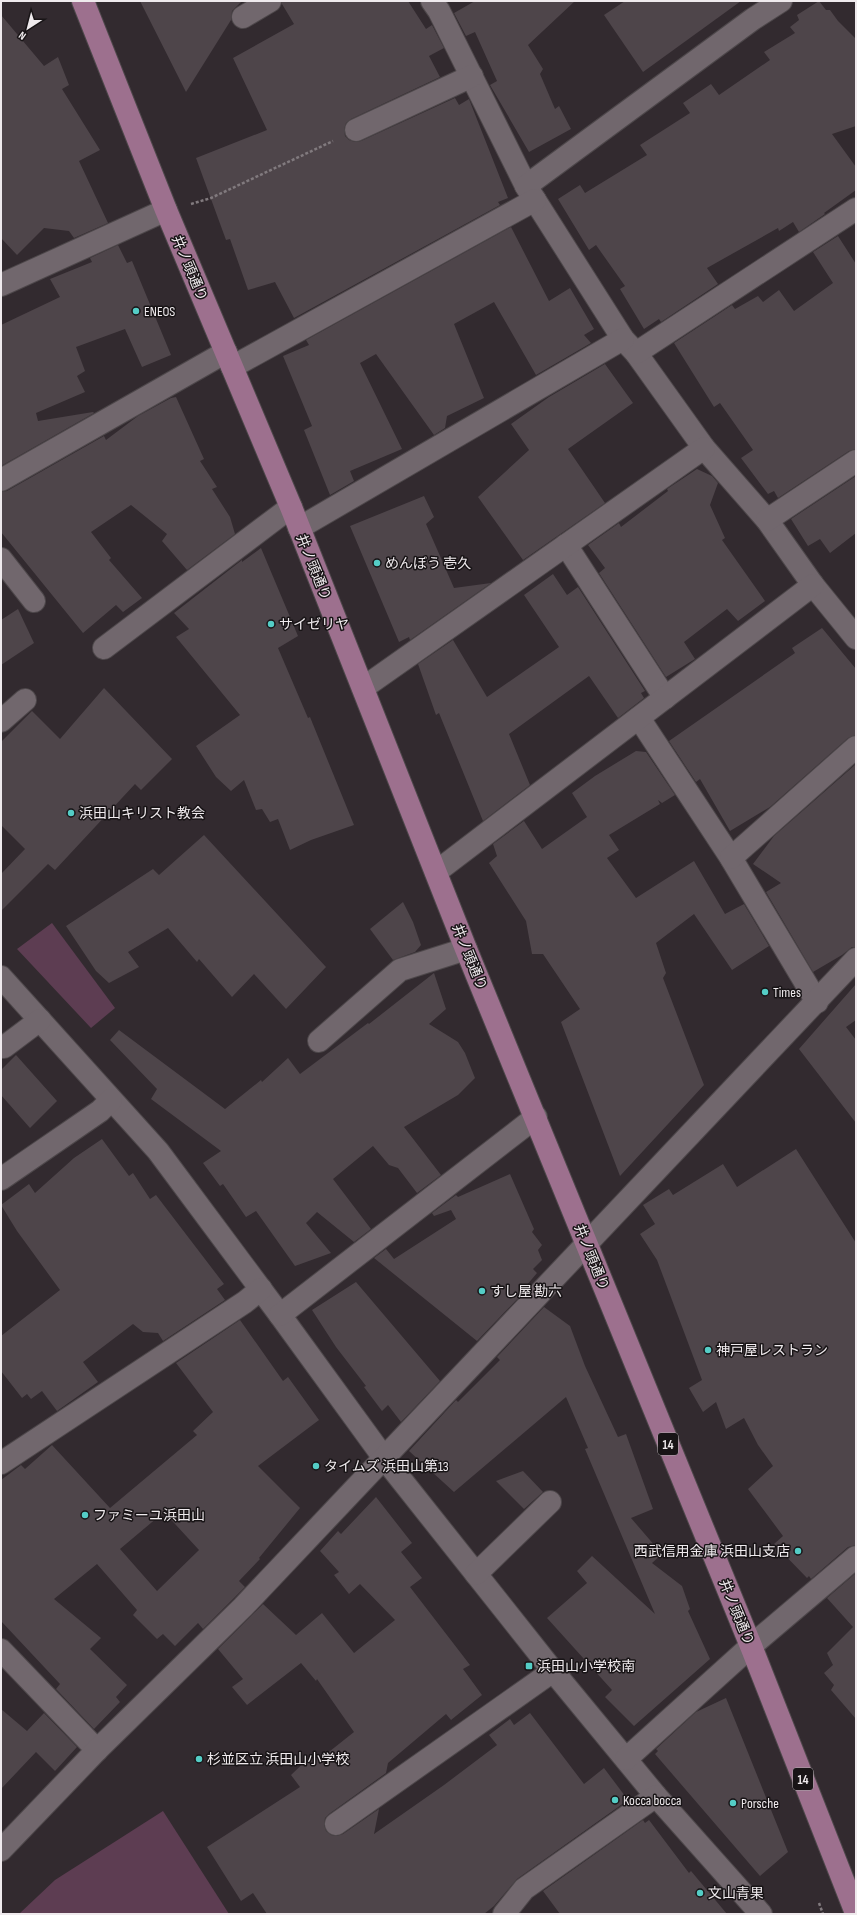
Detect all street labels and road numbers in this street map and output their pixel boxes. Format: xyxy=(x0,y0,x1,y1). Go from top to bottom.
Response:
street label: 井ノ頭通り xyxy=(168,233,211,304)
street label: 井ノ頭通り xyxy=(293,532,335,603)
street label: 井ノ頭通り xyxy=(449,922,491,993)
street label: 井ノ頭通り xyxy=(571,1222,613,1293)
road number: 14 xyxy=(658,1433,678,1455)
street label: 井ノ頭通り xyxy=(716,1577,758,1648)
road number: 14 xyxy=(793,1768,813,1790)

